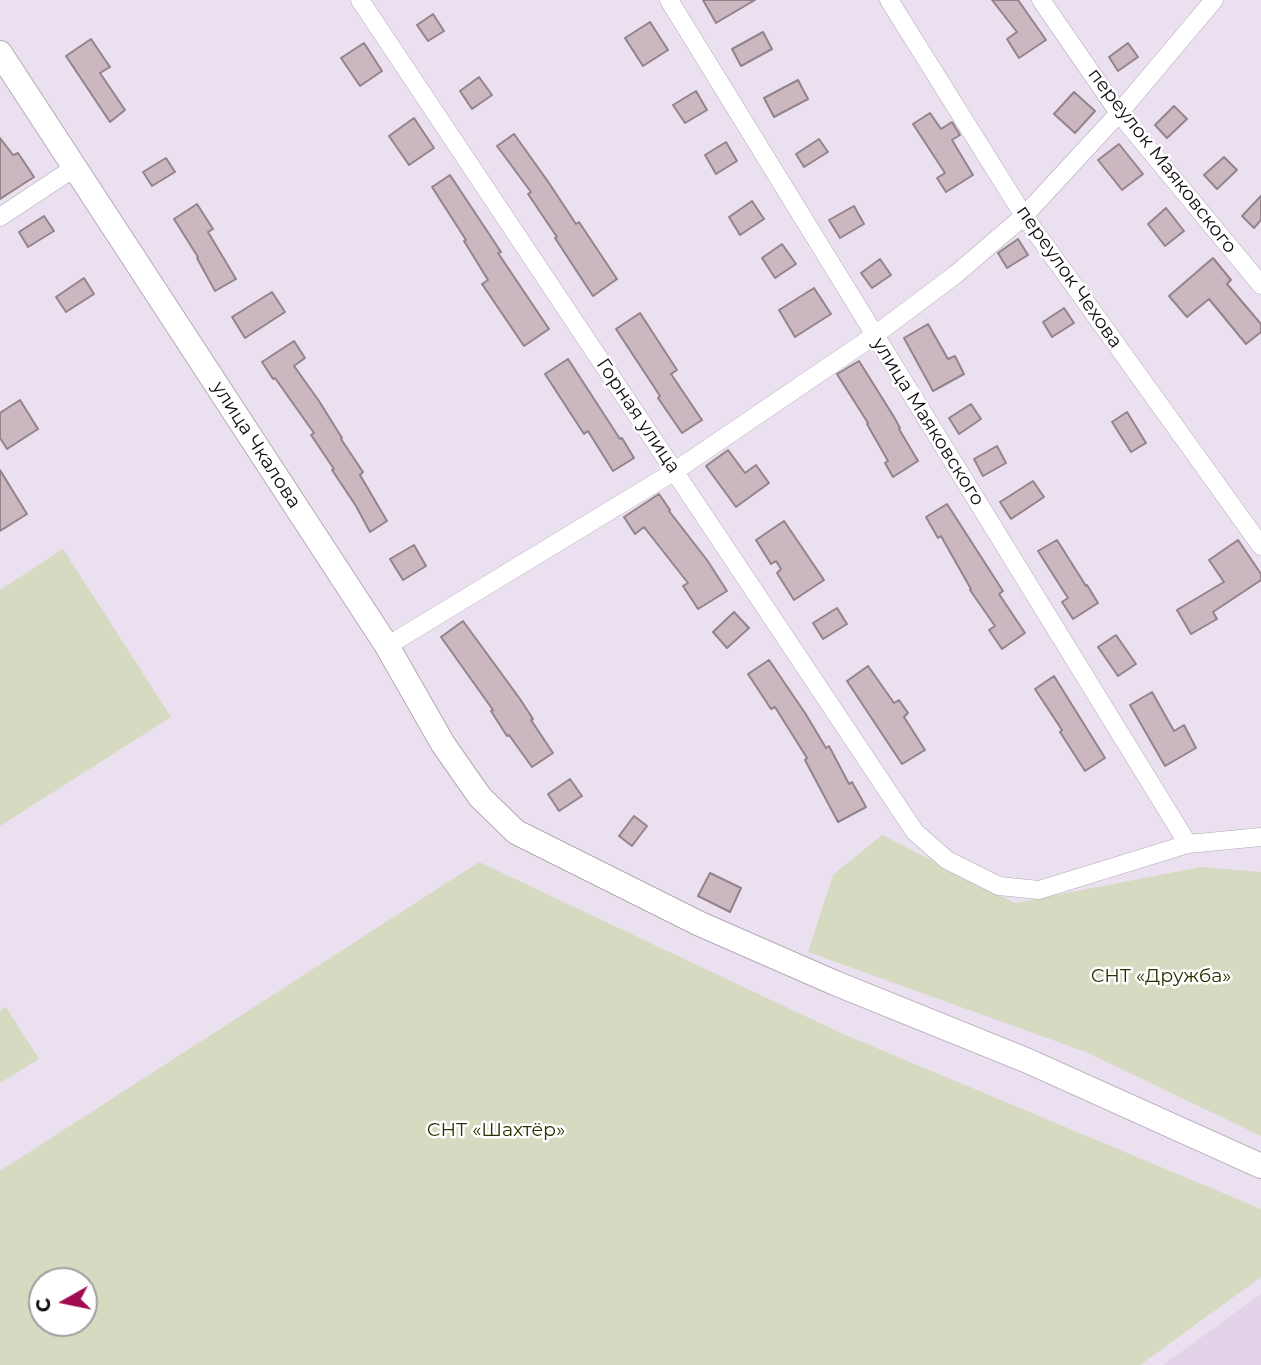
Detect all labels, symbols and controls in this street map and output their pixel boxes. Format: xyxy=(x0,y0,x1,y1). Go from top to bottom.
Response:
street label: переулок Маяковского xyxy=(1083,64,1241,258)
street label: переулок Чехова xyxy=(1011,201,1127,353)
street label: улица Маяковского xyxy=(867,334,989,510)
street label: Горная улица xyxy=(591,354,685,478)
street label: улица Чкалова xyxy=(207,377,305,513)
park label: СНТ «Дружба» xyxy=(1091,965,1231,987)
park label: СНТ «Шахтёр» xyxy=(427,1119,565,1141)
north arrow xyxy=(28,1267,98,1337)
text: С xyxy=(31,1296,56,1314)

